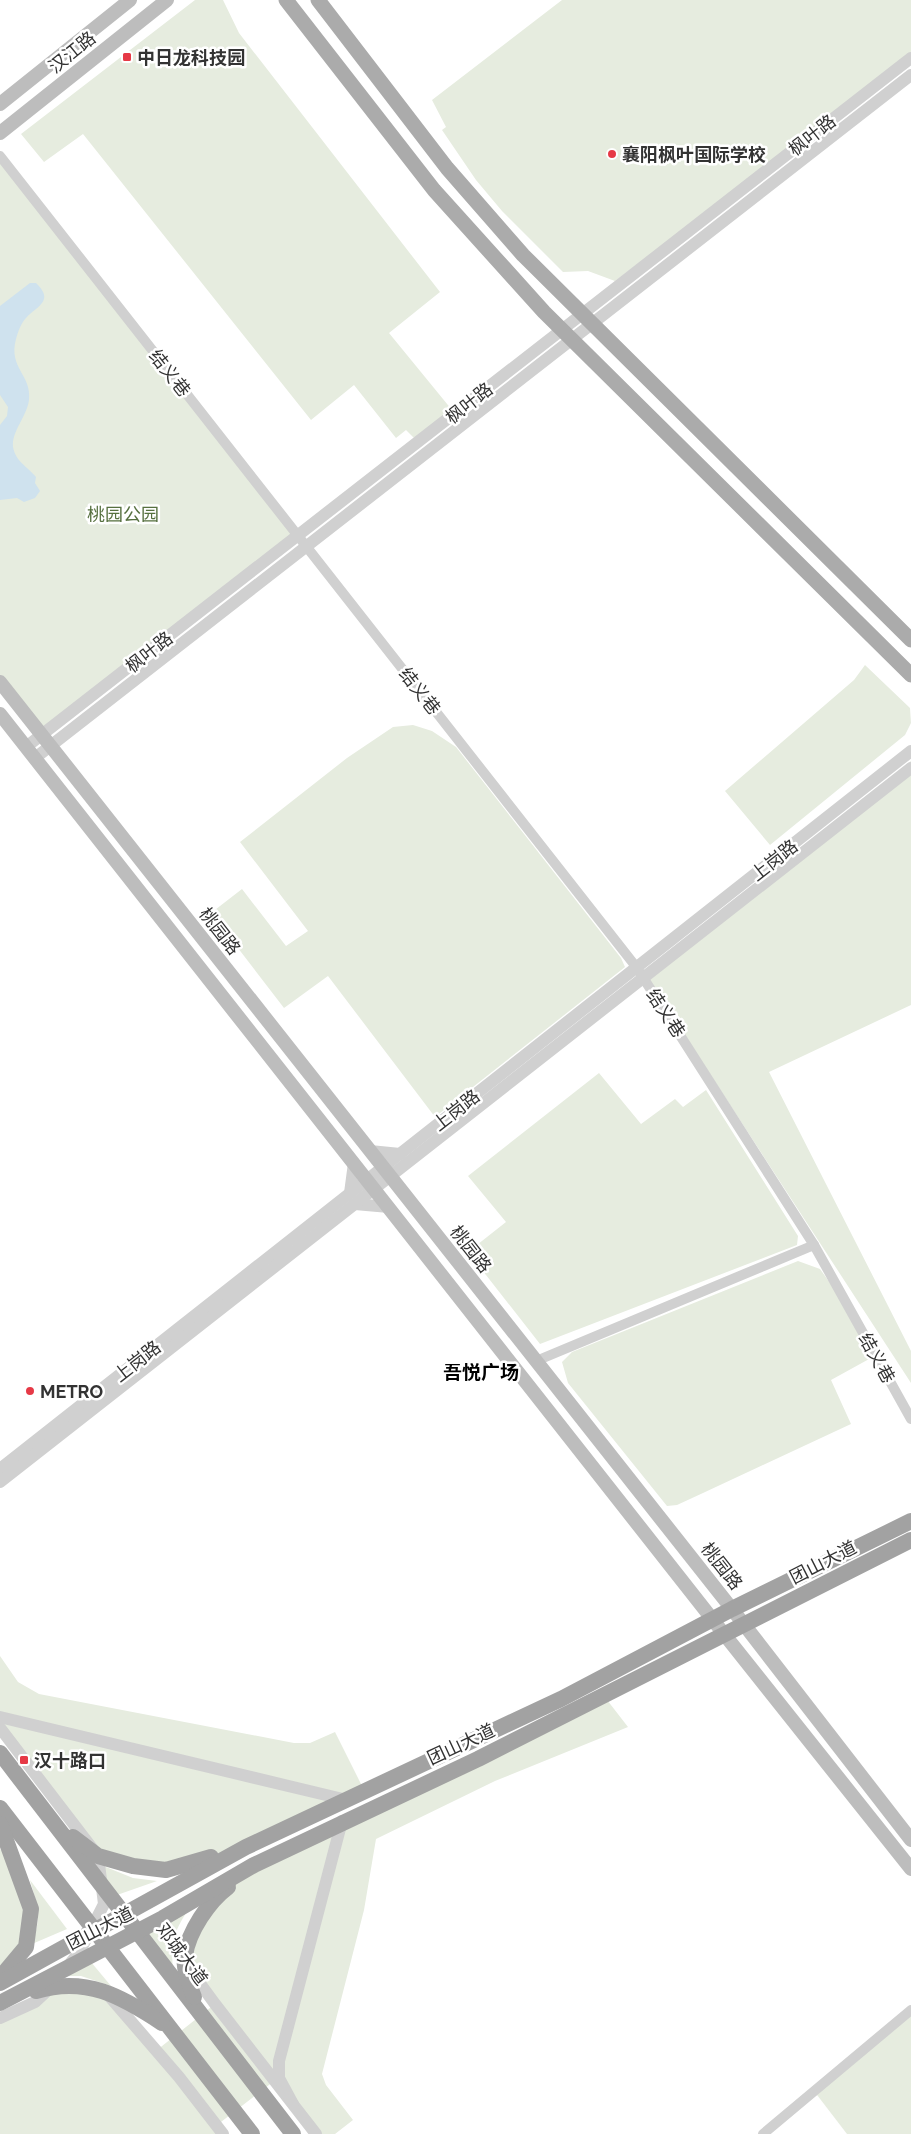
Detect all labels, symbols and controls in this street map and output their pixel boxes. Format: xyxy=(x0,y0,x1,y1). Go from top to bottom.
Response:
street label: 汉江路 xyxy=(44,27,100,77)
place label: 中日龙科技园 xyxy=(137,47,245,68)
marker: 中日龙科技园 xyxy=(121,51,133,63)
street label: 枫叶路 xyxy=(784,110,840,160)
place label: 襄阳枫叶国际学校 xyxy=(622,144,766,165)
marker: 襄阳枫叶国际学校 xyxy=(606,148,618,160)
street label: 结义巷 xyxy=(145,345,195,401)
street label: 枫叶路 xyxy=(441,378,497,428)
park label: 桃园公园 xyxy=(87,504,159,525)
street label: 枫叶路 xyxy=(121,627,177,677)
street label: 结义巷 xyxy=(395,663,445,719)
street label: 上岗路 xyxy=(746,835,802,885)
street label: 桃园路 xyxy=(195,903,245,959)
street label: 结义巷 xyxy=(642,985,690,1041)
street label: 上岗路 xyxy=(428,1085,484,1135)
street label: 桃园路 xyxy=(446,1221,496,1277)
street label: 结义巷 xyxy=(855,1329,899,1387)
street label: 上岗路 xyxy=(109,1336,165,1386)
district label: 吾悦广场 xyxy=(443,1361,519,1383)
place label: METRO xyxy=(40,1381,103,1402)
marker: METRO xyxy=(24,1385,36,1397)
street label: 团山大道 xyxy=(786,1536,860,1588)
street label: 桃园路 xyxy=(697,1538,747,1594)
street label: 团山大道 xyxy=(424,1719,498,1769)
place label: 汉十路口 xyxy=(34,1750,106,1771)
marker: 汉十路口 xyxy=(18,1754,30,1766)
street label: 团山大道 xyxy=(63,1902,137,1954)
street label: 邓城大道 xyxy=(152,1919,212,1989)

